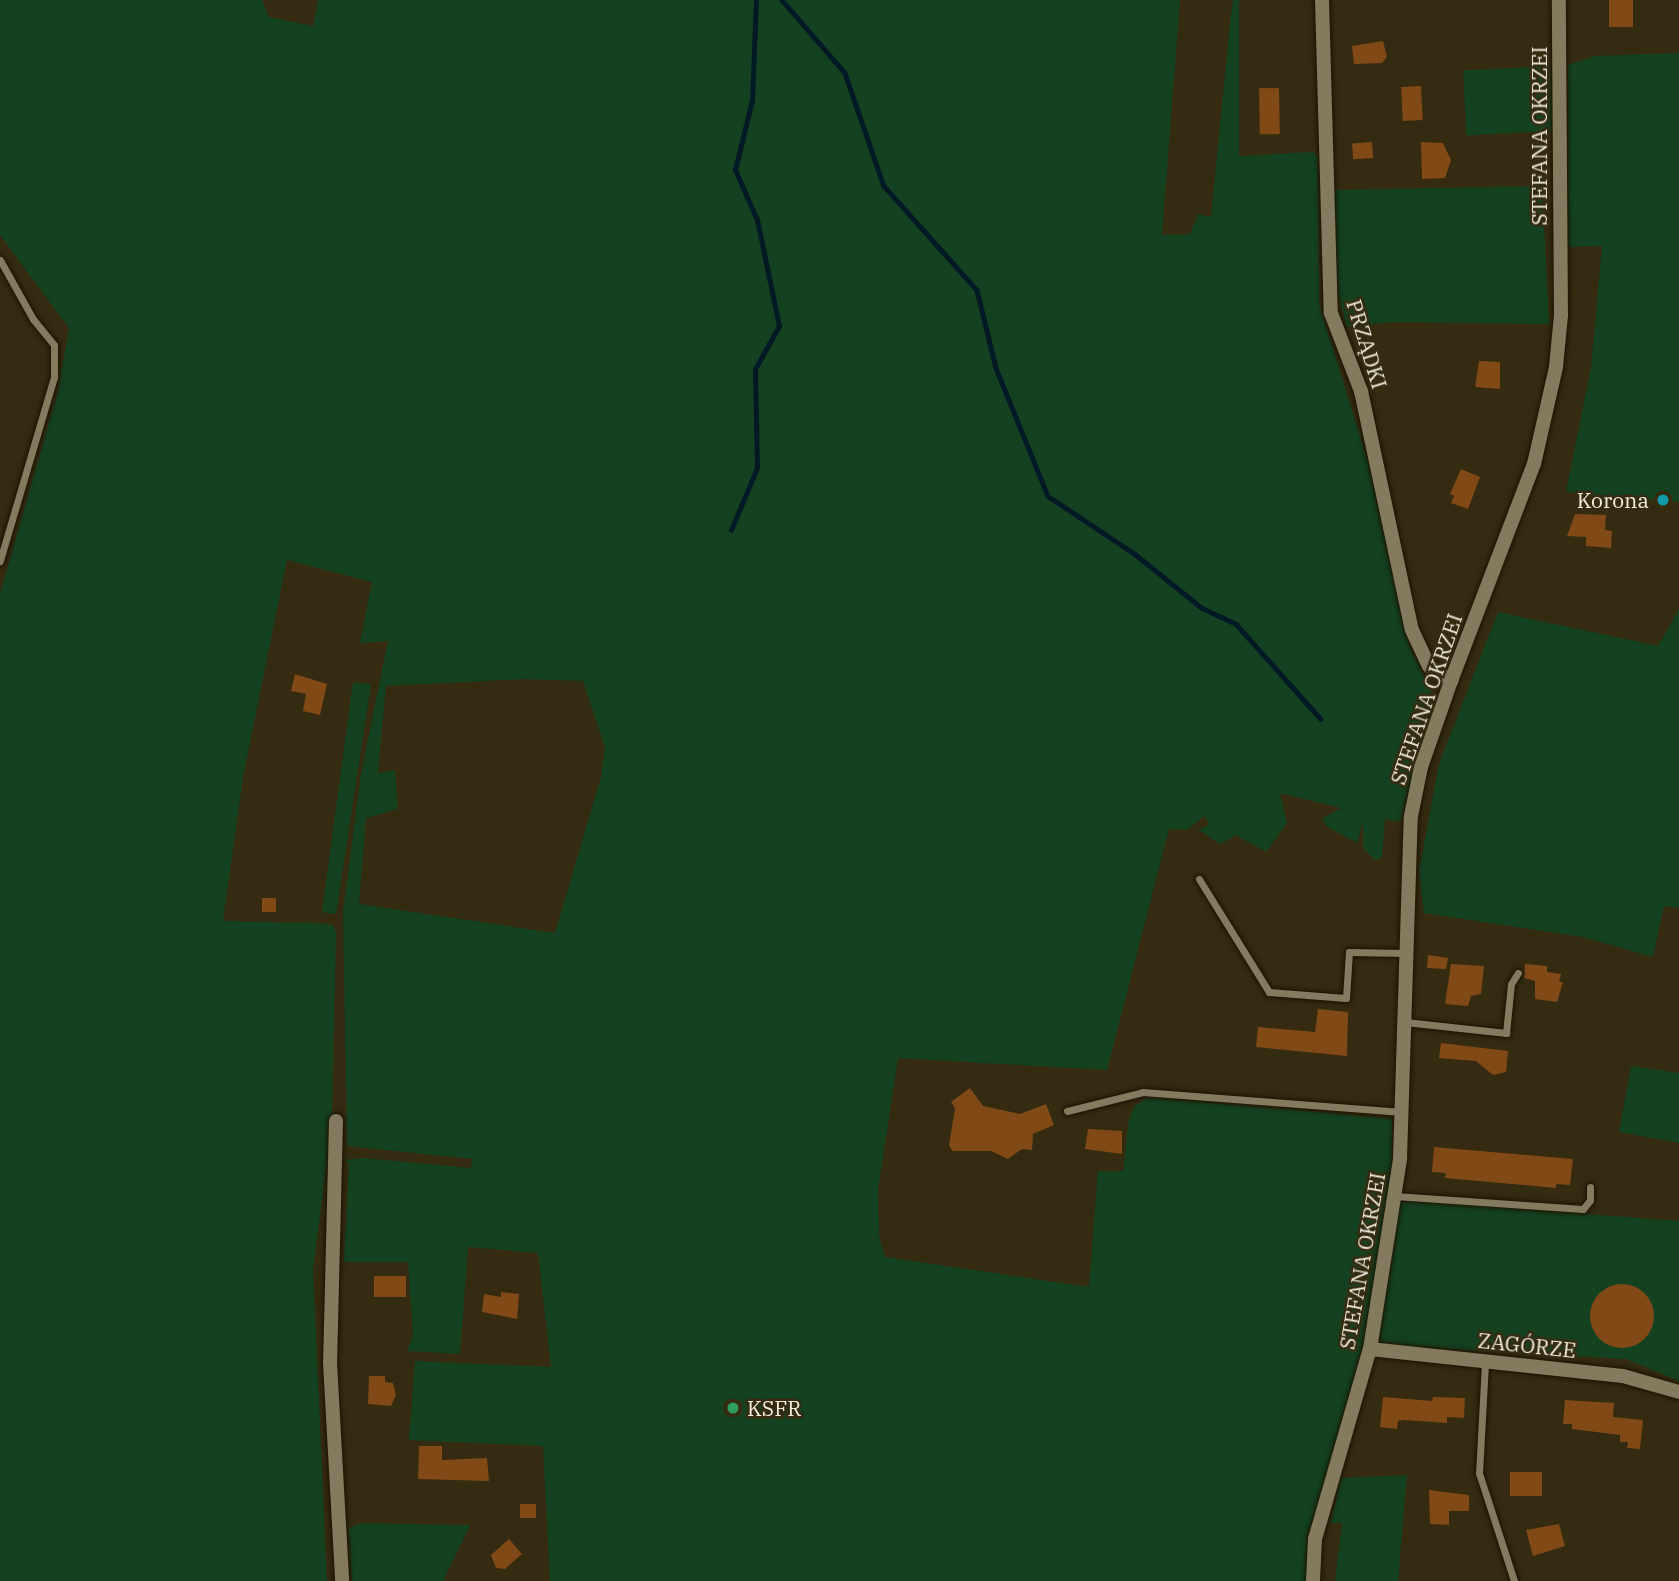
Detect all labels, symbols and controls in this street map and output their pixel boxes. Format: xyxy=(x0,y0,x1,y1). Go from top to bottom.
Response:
street label: STEFANA OKRZEI xyxy=(1526,46,1552,226)
street label: PRZĄDKI xyxy=(1342,296,1392,392)
place label: Korona xyxy=(1577,487,1649,513)
marker: Korona xyxy=(1655,492,1671,508)
street label: STEFANA OKRZEI xyxy=(1385,610,1467,788)
street label: STEFANA OKRZEI xyxy=(1334,1171,1390,1351)
street label: ZAGÓRZE xyxy=(1477,1327,1577,1363)
place label: KSFR xyxy=(747,1395,801,1421)
marker: KSFR xyxy=(725,1400,741,1416)

